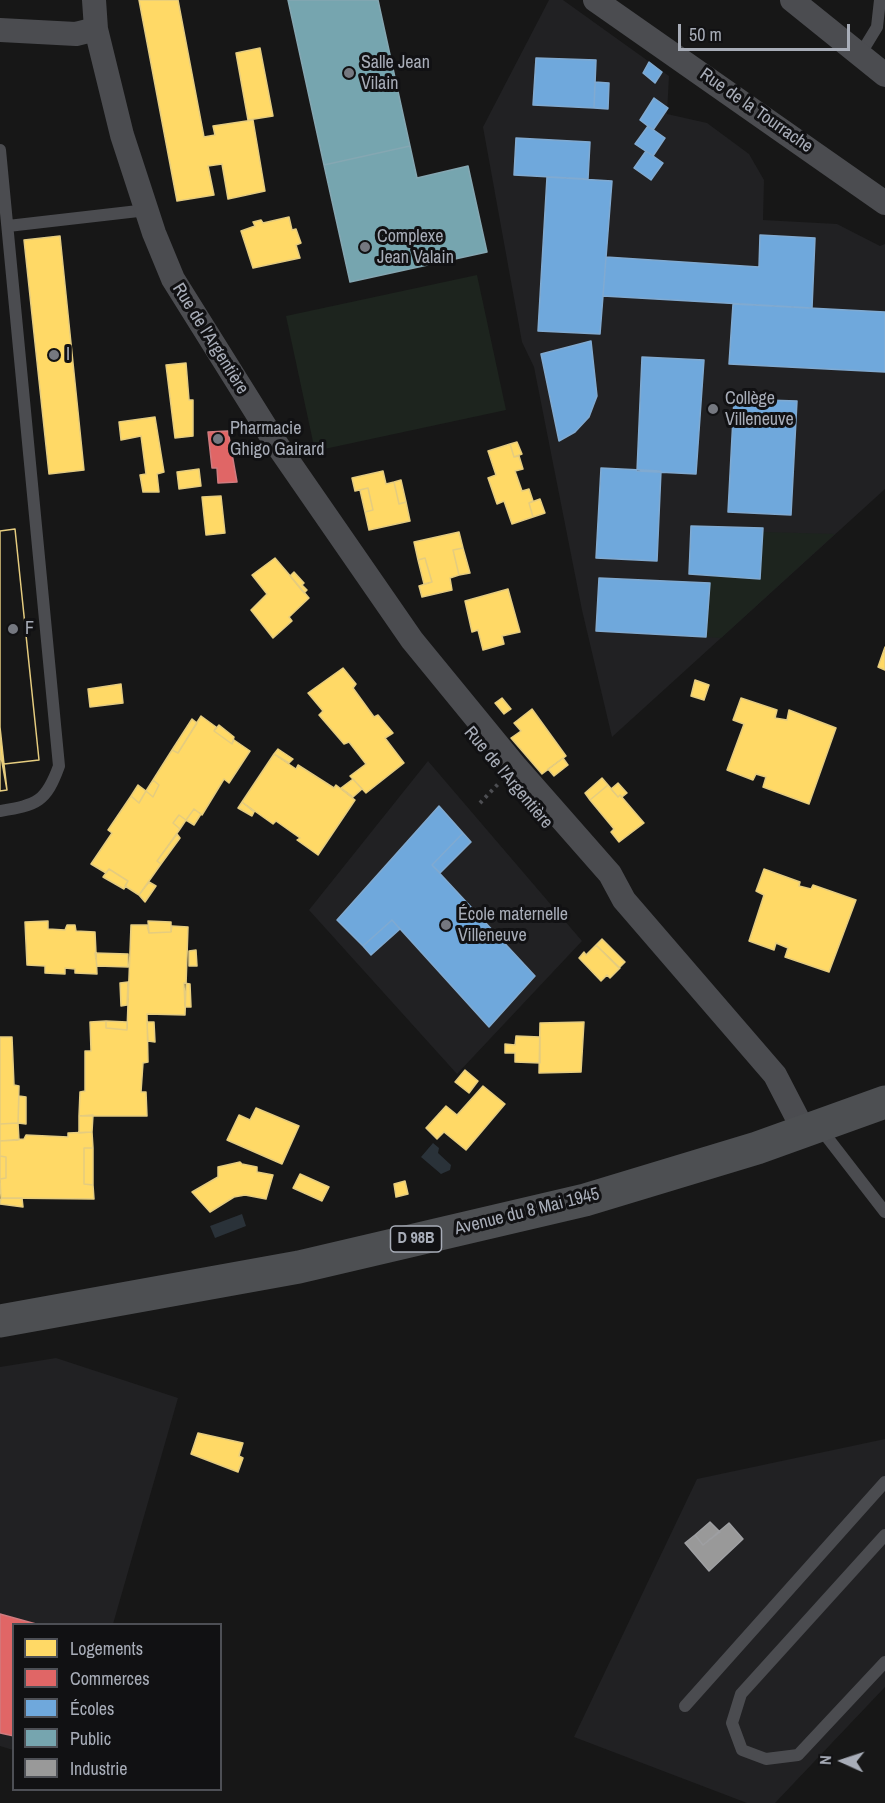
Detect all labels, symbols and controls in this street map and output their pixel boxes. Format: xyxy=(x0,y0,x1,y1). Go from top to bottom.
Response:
scale bar xyxy=(681,12,854,50)
text: 50 m xyxy=(689,22,722,47)
place label: Salle Jean Vilain xyxy=(361,52,430,94)
street label: Rue de la Tourrache xyxy=(695,64,817,158)
marker: Salle Jean Vilain xyxy=(342,66,356,80)
place label: Complexe Jean Valain xyxy=(377,226,454,268)
marker: Complexe Jean Valain xyxy=(358,240,372,254)
street label: Rue de l'Argentière xyxy=(167,280,253,398)
place label: I xyxy=(66,344,70,366)
marker: I xyxy=(47,348,61,362)
place label: Collège Villeneuve xyxy=(725,388,794,430)
marker: Collège Villeneuve xyxy=(706,402,720,416)
place label: Pharmacie Ghigo Gairard xyxy=(230,418,324,460)
marker: Pharmacie Ghigo Gairard xyxy=(211,432,225,446)
place label: F xyxy=(25,618,34,640)
marker: F xyxy=(6,622,20,636)
street label: Rue de l'Argentière xyxy=(459,723,557,833)
place label: École maternelle Villeneuve xyxy=(458,904,568,946)
marker: École maternelle Villeneuve xyxy=(439,918,453,932)
street label: Avenue du 8 Mai 1945 xyxy=(452,1184,602,1240)
road number: D 98B xyxy=(390,1226,442,1252)
legend xyxy=(12,1623,222,1791)
text: Logements xyxy=(70,1636,143,1661)
text: Commerces xyxy=(70,1666,150,1691)
text: Écoles xyxy=(70,1696,114,1721)
text: Public xyxy=(70,1726,111,1751)
north arrow xyxy=(813,1731,873,1791)
text: N xyxy=(814,1755,836,1765)
text: Industrie xyxy=(70,1756,127,1781)

